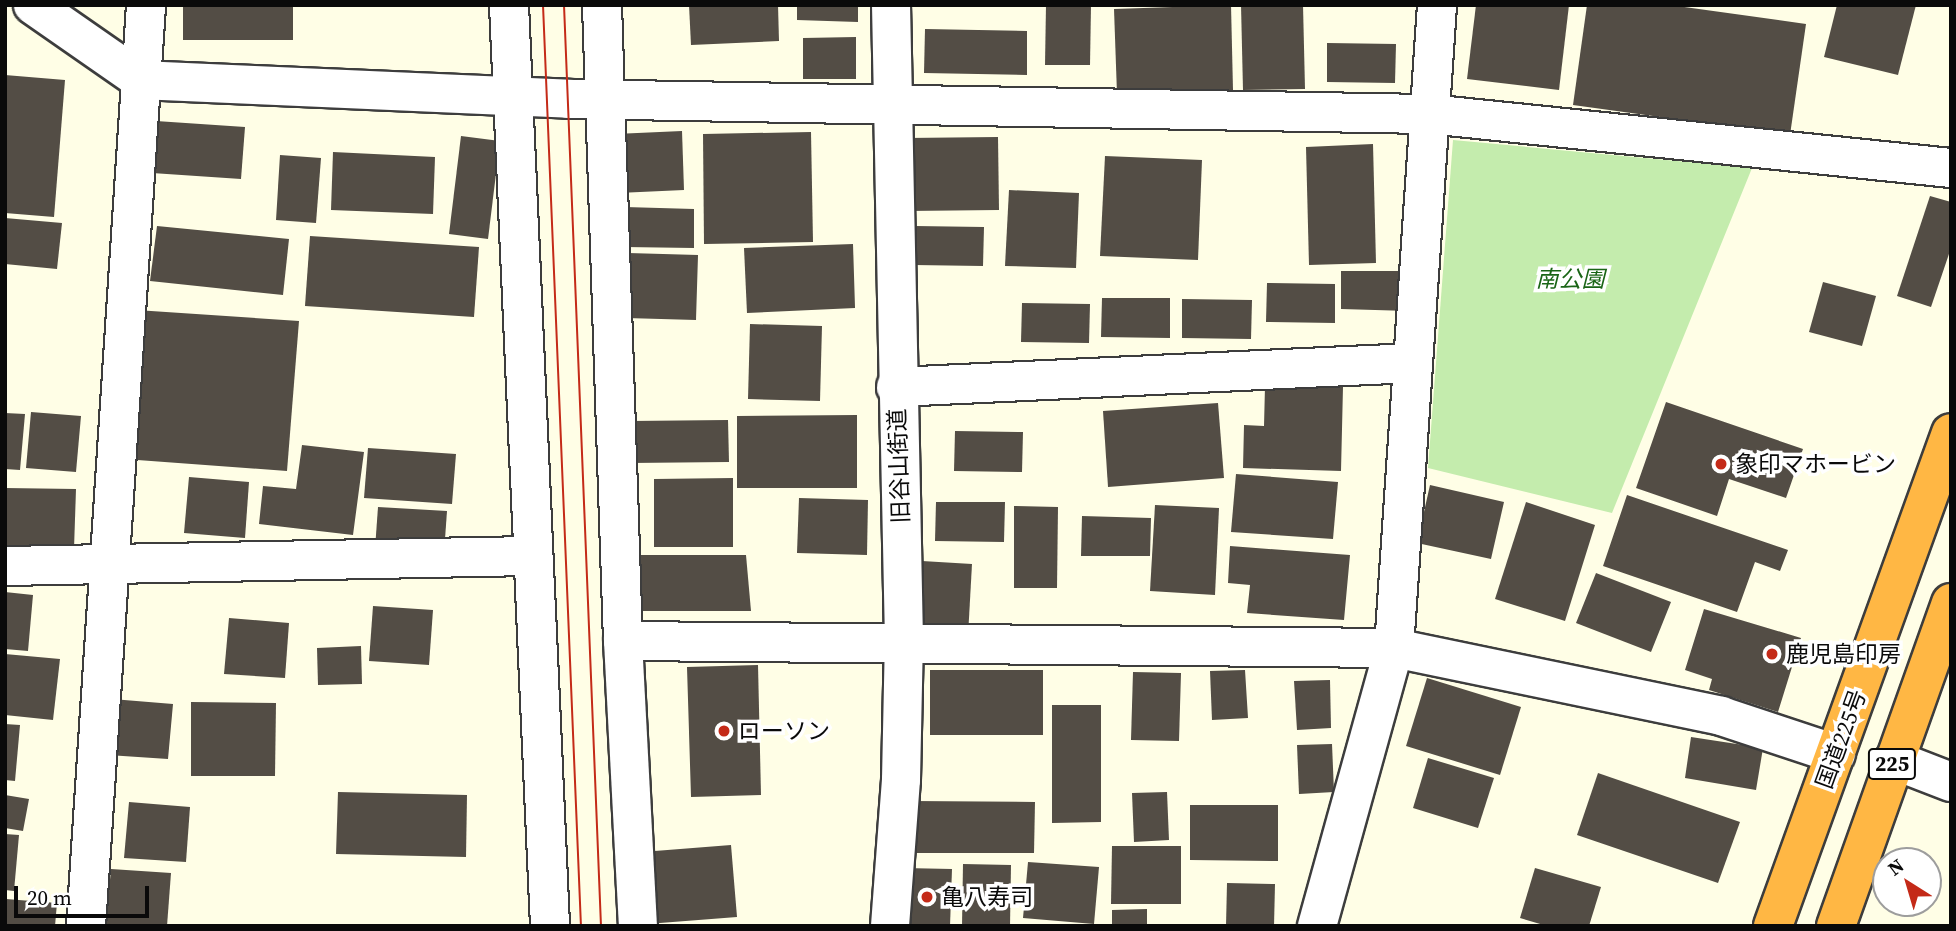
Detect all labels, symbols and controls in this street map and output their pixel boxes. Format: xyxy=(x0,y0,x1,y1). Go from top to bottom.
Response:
park label: 南公園 xyxy=(1536,265,1604,293)
street label: 旧谷山街道 xyxy=(883,408,915,524)
place label: 象印マホービン xyxy=(1735,450,1896,478)
marker: 象印マホービン xyxy=(1713,456,1729,472)
place label: 鹿児島印房 xyxy=(1786,640,1901,668)
marker: 鹿児島印房 xyxy=(1764,646,1780,662)
street label: 国道225号 xyxy=(1810,686,1872,792)
place label: ローソン xyxy=(738,717,830,745)
marker: ローソン xyxy=(716,723,732,739)
road number: 225 xyxy=(1868,746,1916,782)
north arrow xyxy=(1872,847,1942,917)
text: N xyxy=(1882,852,1909,881)
scale bar xyxy=(18,872,152,916)
text: 20 m xyxy=(27,883,72,912)
place label: 亀八寿司 xyxy=(941,883,1033,911)
marker: 亀八寿司 xyxy=(919,889,935,905)

